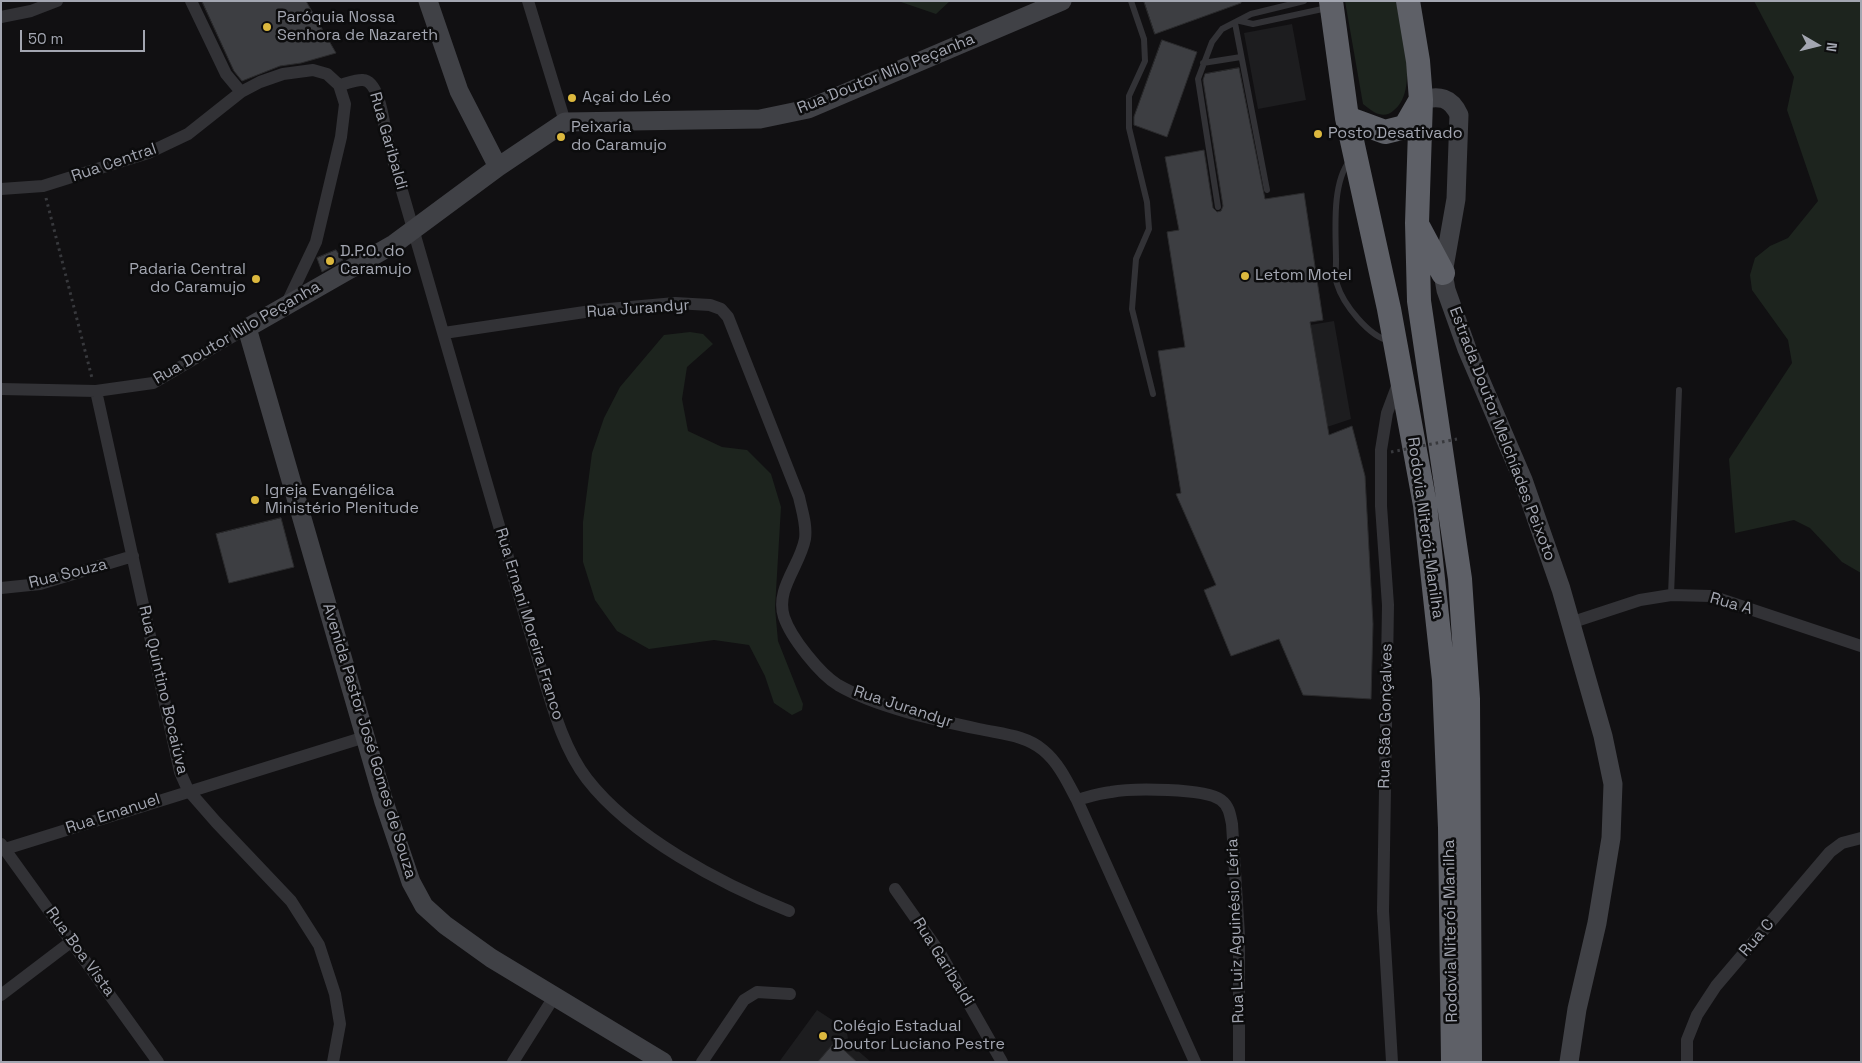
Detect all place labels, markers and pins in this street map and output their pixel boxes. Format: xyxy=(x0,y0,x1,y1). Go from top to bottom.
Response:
place label: Paróquia Nossa Senhora de Nazareth xyxy=(277,8,438,46)
marker: Paróquia Nossa Senhora de Nazareth xyxy=(261,21,273,33)
place label: Açai do Léo xyxy=(582,88,671,108)
marker: Açai do Léo xyxy=(566,92,578,104)
place label: Peixaria do Caramujo xyxy=(571,118,667,156)
place label: Posto Desativado xyxy=(1328,124,1463,144)
marker: Posto Desativado xyxy=(1312,128,1324,140)
marker: Peixaria do Caramujo xyxy=(555,131,567,143)
place label: D.P.O. do Caramujo xyxy=(340,242,412,280)
marker: D.P.O. do Caramujo xyxy=(324,255,336,267)
place label: Padaria Central do Caramujo xyxy=(129,260,246,298)
place label: Letom Motel xyxy=(1255,266,1352,286)
marker: Letom Motel xyxy=(1239,270,1251,282)
marker: Padaria Central do Caramujo xyxy=(250,273,262,285)
place label: Igreja Evangélica Ministério Plenitude xyxy=(265,481,419,519)
marker: Igreja Evangélica Ministério Plenitude xyxy=(249,494,261,506)
place label: Colégio Estadual Doutor Luciano Pestre xyxy=(833,1017,1005,1055)
marker: Colégio Estadual Doutor Luciano Pestre xyxy=(817,1030,829,1042)

